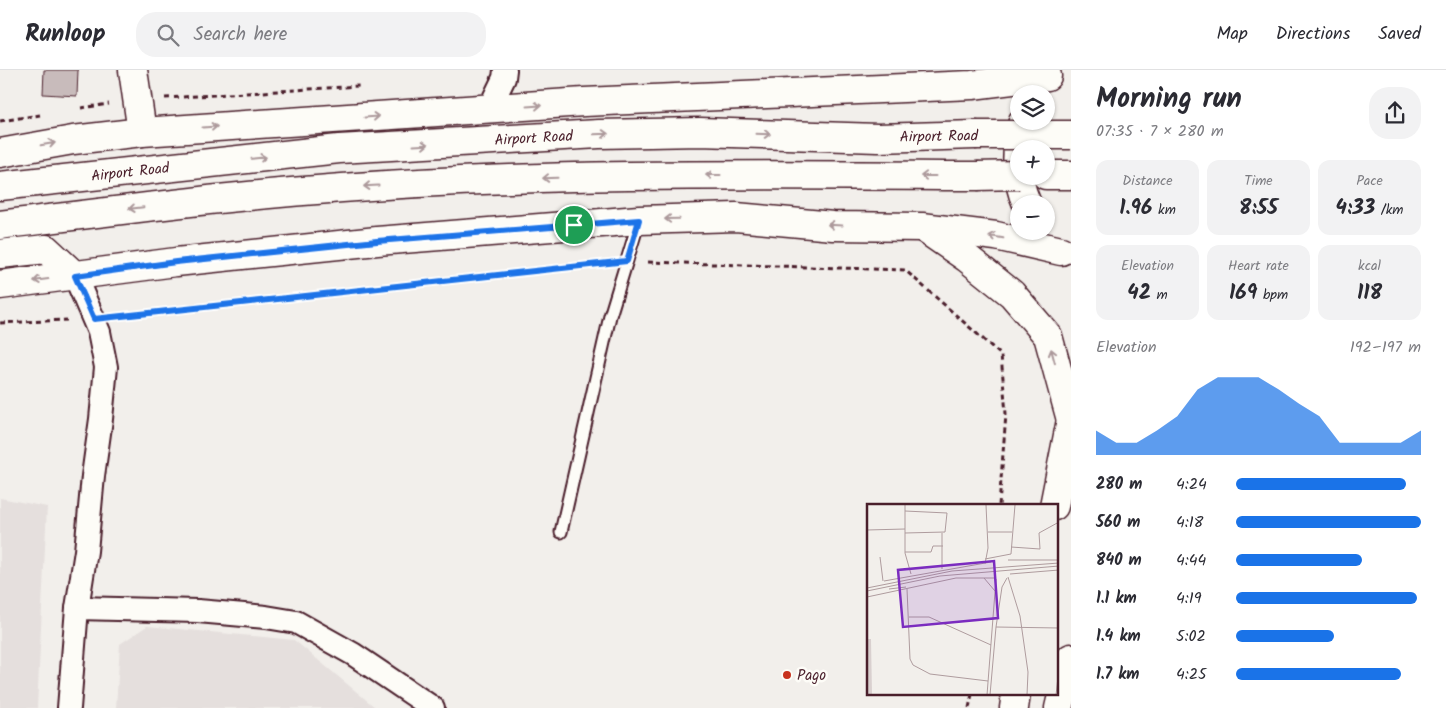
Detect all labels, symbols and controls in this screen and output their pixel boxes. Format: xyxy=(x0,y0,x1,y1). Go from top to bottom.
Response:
search box xyxy=(136,12,486,57)
text: Runloop xyxy=(25,15,106,54)
text: Search here xyxy=(194,20,287,50)
text: Map xyxy=(1216,20,1248,49)
text: Directions xyxy=(1276,20,1350,49)
text: Saved xyxy=(1378,20,1421,49)
icon: search xyxy=(154,21,182,49)
text: Morning run xyxy=(1096,77,1242,122)
map controls xyxy=(1010,85,1055,240)
button: layers xyxy=(1010,85,1055,130)
button: share xyxy=(1369,87,1421,139)
one-way arrow xyxy=(526,101,542,110)
one-way arrow xyxy=(363,112,379,121)
text: 07:35 · 7 × 280 m xyxy=(1096,119,1224,144)
one-way arrow xyxy=(201,123,217,132)
street label: Airport Road xyxy=(494,124,574,153)
street label: Airport Road xyxy=(900,124,979,150)
one-way arrow xyxy=(592,129,608,138)
one-way arrow xyxy=(755,129,771,138)
one-way arrow xyxy=(40,139,56,149)
one-way arrow xyxy=(413,140,429,149)
button: + xyxy=(1010,140,1055,185)
one-way arrow xyxy=(251,153,267,162)
street label: Airport Road xyxy=(90,157,171,189)
one-way arrow xyxy=(705,170,722,180)
text: Distance xyxy=(1122,170,1173,192)
text: Time xyxy=(1244,170,1273,192)
text: Pace xyxy=(1356,170,1383,192)
one-way arrow xyxy=(920,171,936,181)
one-way arrow xyxy=(543,173,559,183)
one-way arrow xyxy=(363,181,379,191)
text: 1.96 xyxy=(1119,192,1153,225)
text: 8:55 xyxy=(1239,192,1278,225)
text: 4:33 xyxy=(1336,192,1375,225)
button: − xyxy=(1010,195,1055,240)
text: km xyxy=(1153,199,1176,221)
text: /km xyxy=(1375,199,1403,221)
one-way arrow xyxy=(128,203,144,213)
pin xyxy=(553,204,595,246)
icon: arrive xyxy=(560,211,588,239)
one-way arrow xyxy=(665,214,681,224)
one-way arrow xyxy=(827,221,843,230)
one-way arrow xyxy=(989,231,1005,241)
text: Elevation xyxy=(1121,255,1174,277)
text: Heart rate xyxy=(1228,255,1289,277)
text: kcal xyxy=(1358,255,1381,277)
one-way arrow xyxy=(33,275,49,285)
text: 42 xyxy=(1127,277,1151,310)
text: 169 xyxy=(1229,277,1257,310)
text: 118 xyxy=(1357,277,1382,310)
text: m xyxy=(1151,284,1168,306)
text: bpm xyxy=(1257,284,1288,306)
text: Elevation xyxy=(1096,335,1157,360)
text: 192–197 m xyxy=(1350,335,1421,360)
one-way arrow xyxy=(1048,348,1058,364)
text: 280 m xyxy=(1096,472,1142,497)
text: 4:24 xyxy=(1176,472,1207,497)
inset map xyxy=(867,504,1058,696)
text: 560 m xyxy=(1096,510,1140,535)
text: 4:18 xyxy=(1176,510,1203,535)
text: 840 m xyxy=(1096,548,1142,573)
text: 4:44 xyxy=(1176,548,1206,573)
text: 1.1 km xyxy=(1096,586,1137,611)
text: 4:19 xyxy=(1176,586,1202,611)
text: 1.4 km xyxy=(1096,624,1141,649)
text: 5:02 xyxy=(1176,624,1206,649)
text: 1.7 km xyxy=(1096,662,1139,687)
text: 4:25 xyxy=(1176,662,1207,687)
place label: Pago xyxy=(797,664,826,688)
marker: Pago xyxy=(781,669,793,681)

